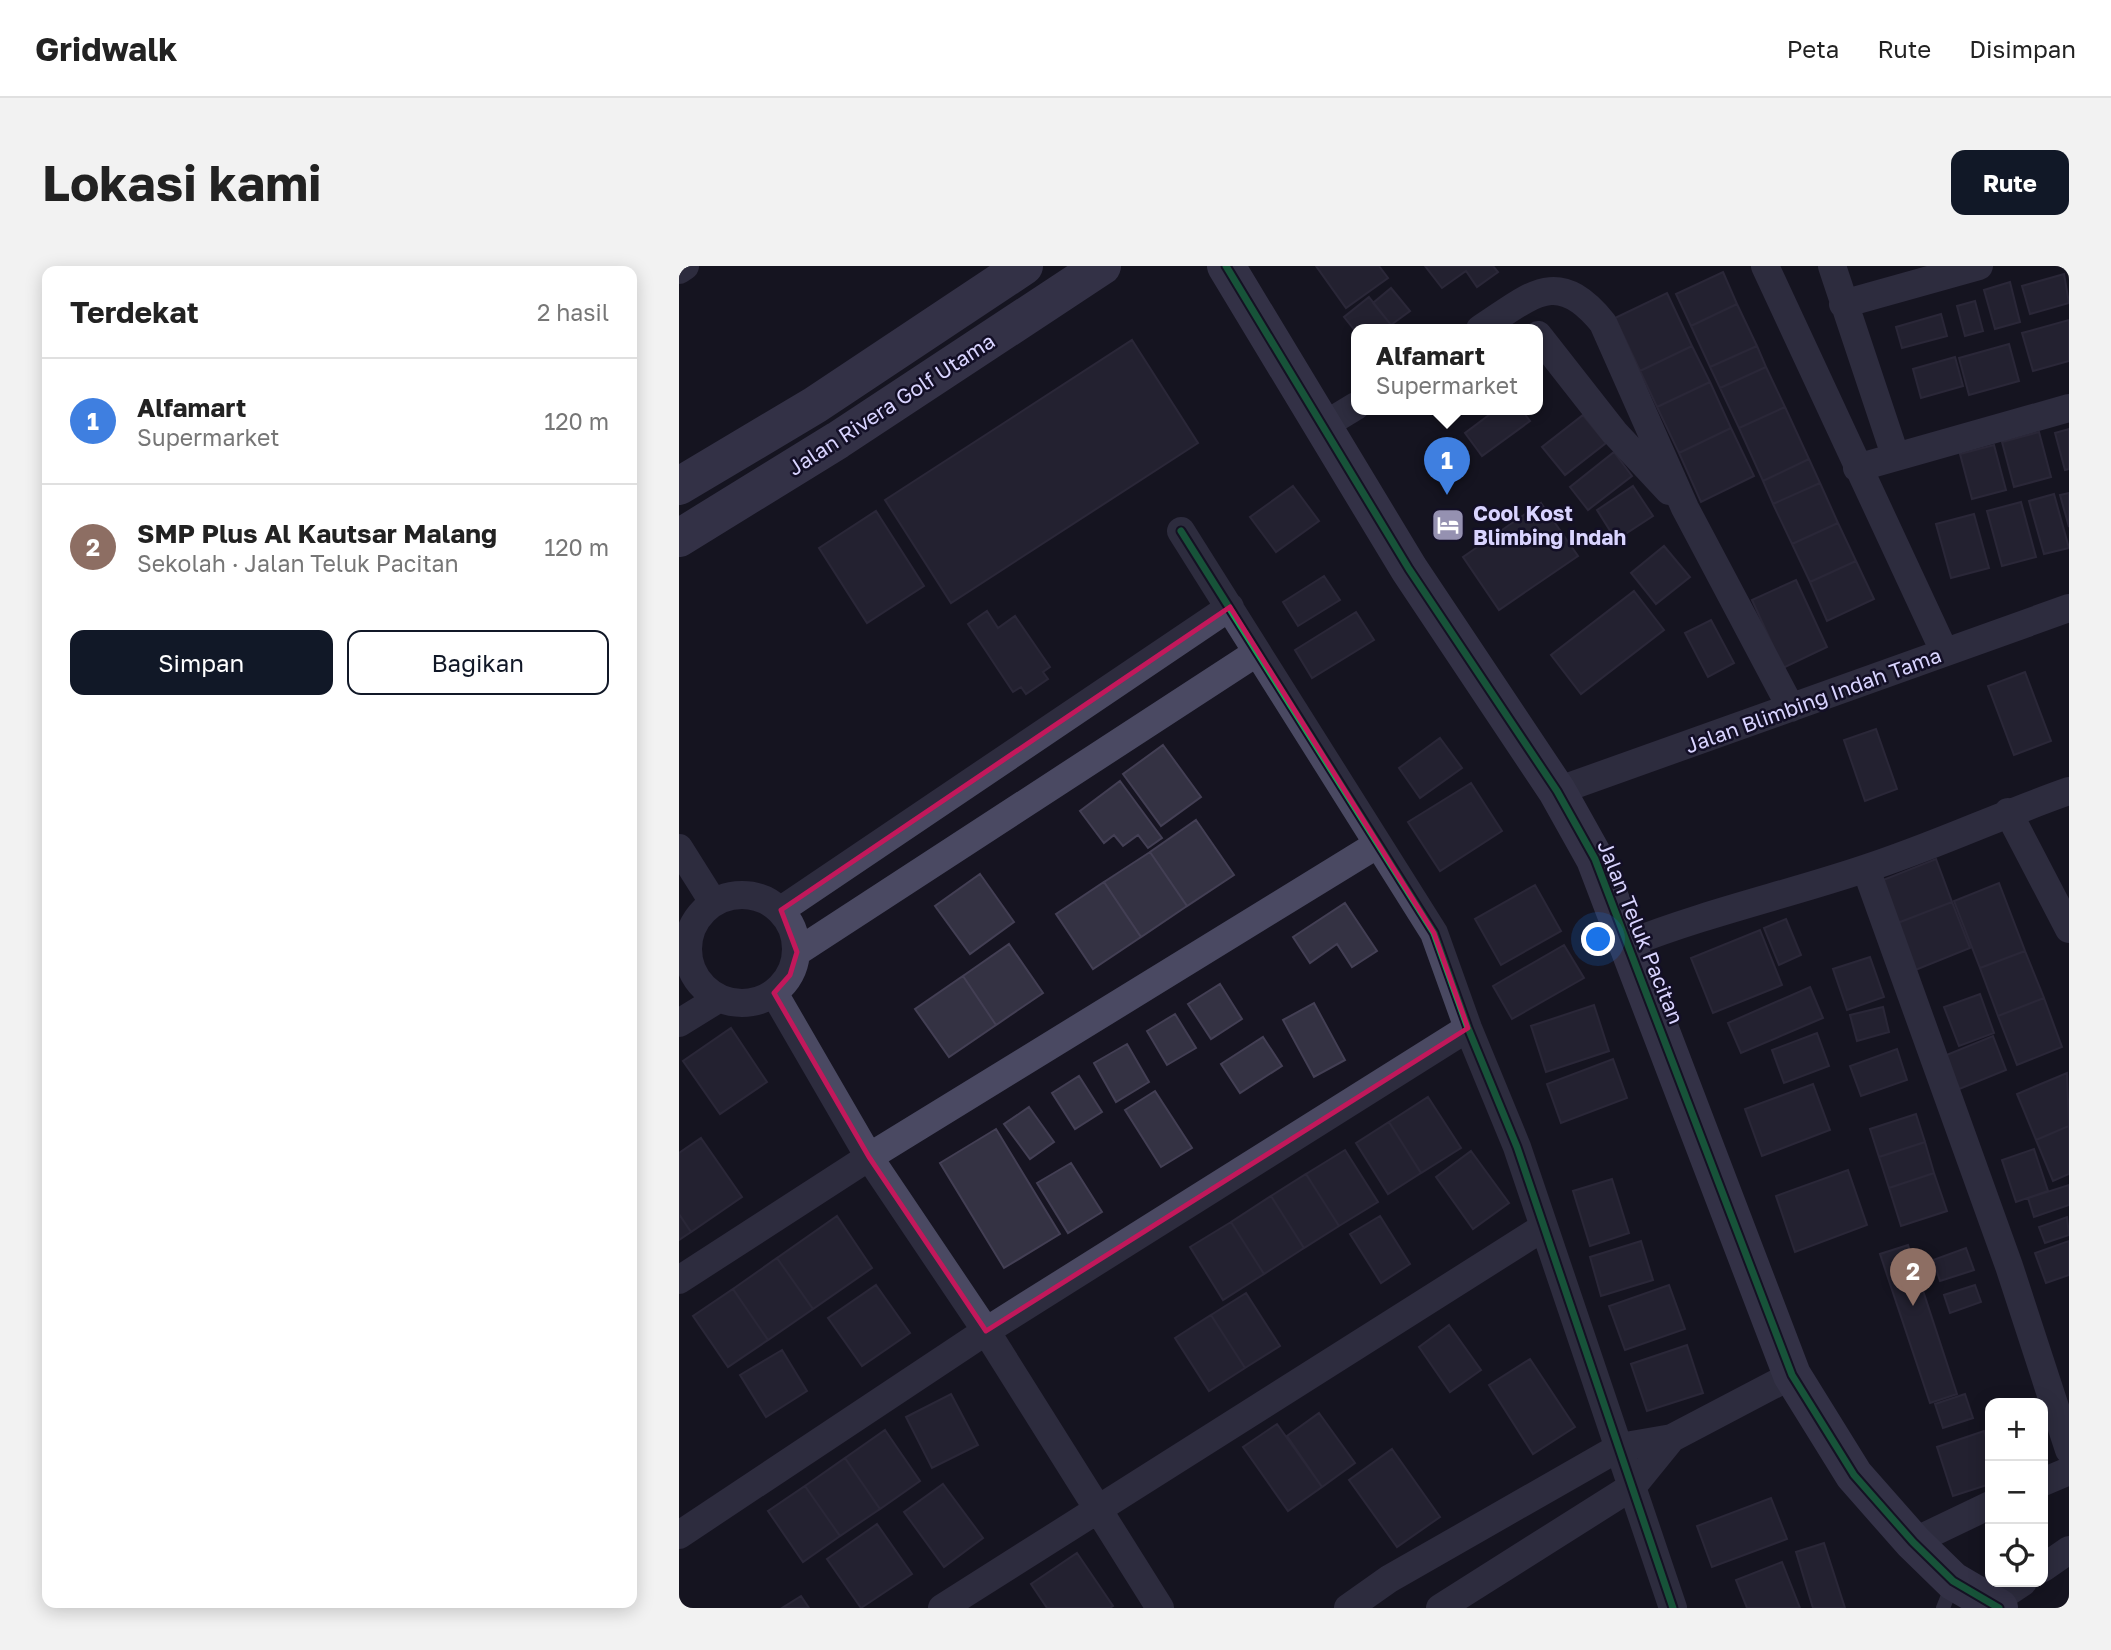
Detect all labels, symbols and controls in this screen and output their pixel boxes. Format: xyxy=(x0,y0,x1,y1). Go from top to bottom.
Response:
text: Gridwalk xyxy=(35,29,177,68)
text: Peta xyxy=(1787,34,1839,63)
text: Rute xyxy=(1877,34,1931,63)
text: Disimpan xyxy=(1969,34,2076,63)
button: Rute xyxy=(1951,150,2069,215)
text: Lokasi kami xyxy=(42,153,321,212)
text: Terdekat xyxy=(70,294,199,330)
text: 2 hasil xyxy=(537,298,609,326)
popup xyxy=(1351,324,1543,415)
street label: Jalan Rivera Golf Utama xyxy=(783,327,999,481)
text: Alfamart xyxy=(1376,340,1485,371)
text: Supermarket xyxy=(1376,371,1518,399)
text: Alfamart xyxy=(137,392,246,423)
text: 1 xyxy=(87,407,99,435)
text: 120 m xyxy=(544,407,609,435)
text: Supermarket xyxy=(137,423,280,451)
pin: 1 xyxy=(1424,437,1470,495)
place label: Cool Kost Blimbing Indah xyxy=(1473,500,1626,550)
hotel icon: Cool Kost Blimbing Indah xyxy=(1429,506,1467,544)
text: SMP Plus Al Kautsar Malang xyxy=(137,518,497,549)
text: 2 xyxy=(86,533,100,561)
text: 120 m xyxy=(544,533,609,561)
text: Sekolah · Jalan Teluk Pacitan xyxy=(137,549,459,577)
button: Simpan xyxy=(70,630,333,695)
button: Bagikan xyxy=(347,630,609,695)
street label: Jalan Blimbing Indah Tama xyxy=(1681,641,1945,759)
street label: Jalan Teluk Pacitan xyxy=(1592,836,1690,1028)
your location xyxy=(1581,922,1615,956)
pin: 2 xyxy=(1890,1248,1936,1306)
map controls xyxy=(1985,1398,2048,1587)
button: + xyxy=(1985,1398,2048,1461)
button: − xyxy=(1985,1461,2048,1524)
button: locate xyxy=(1985,1524,2048,1587)

